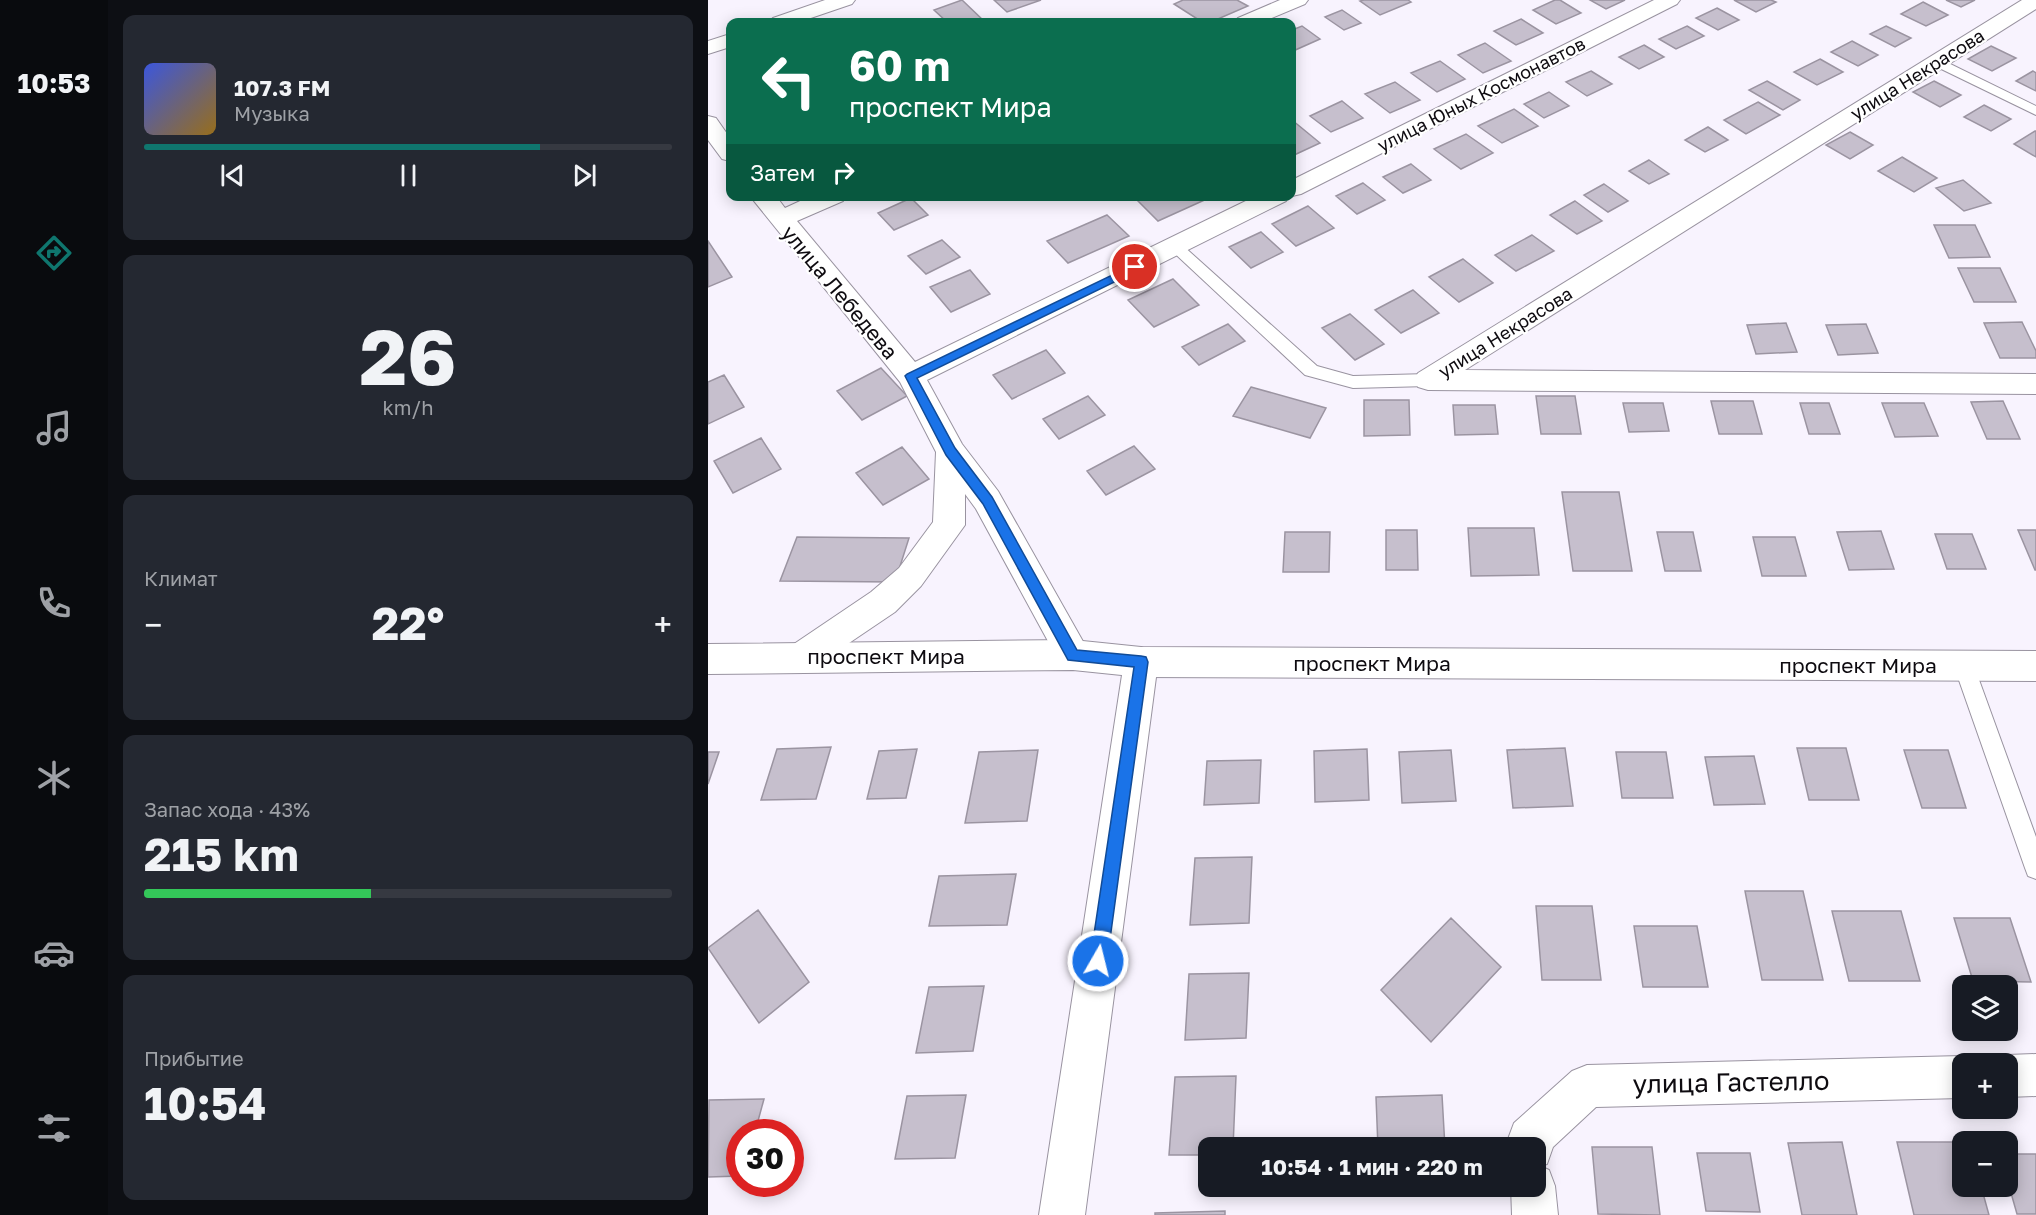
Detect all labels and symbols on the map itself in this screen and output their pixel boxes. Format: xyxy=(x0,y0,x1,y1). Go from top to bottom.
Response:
street label: улица Некрасова xyxy=(1846,24,1988,124)
street label: улица Юных Космонавтов xyxy=(1373,32,1589,156)
street label: улица Лебедева xyxy=(776,220,904,364)
pin xyxy=(1109,241,1160,292)
street label: улица Некрасова xyxy=(1434,282,1576,382)
street label: проспект Мира xyxy=(807,643,965,669)
street label: проспект Мира xyxy=(1293,650,1451,676)
street label: проспект Мира xyxy=(1779,652,1937,678)
position arrow xyxy=(1066,929,1130,993)
street label: улица Гастелло xyxy=(1632,1065,1830,1099)
speed limit sign: 30 xyxy=(726,1119,804,1197)

